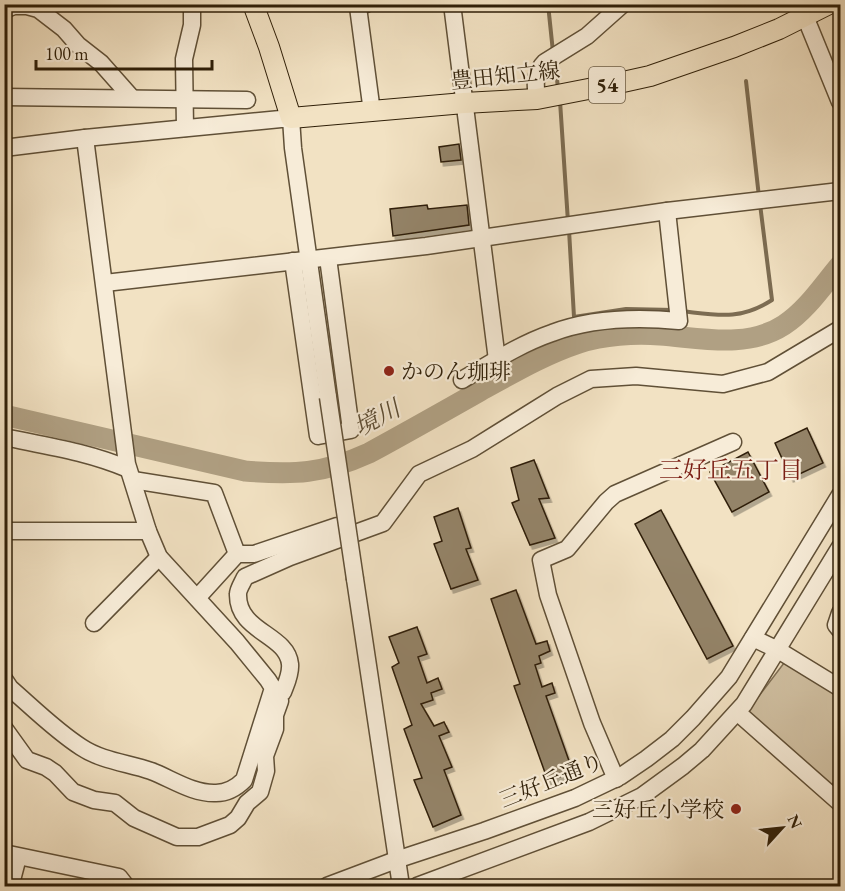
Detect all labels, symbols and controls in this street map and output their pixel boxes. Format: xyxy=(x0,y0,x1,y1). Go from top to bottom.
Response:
scale bar xyxy=(36,33,212,71)
text: 100 m xyxy=(45,42,89,65)
street label: 豊田知立線 xyxy=(449,55,561,96)
road number: 54 xyxy=(589,67,625,103)
place label: かのん珈琲 xyxy=(401,357,511,386)
marker: かのん珈琲 xyxy=(382,364,396,378)
water label: 境川 xyxy=(348,391,408,443)
district label: 三好丘五丁目 xyxy=(659,454,803,485)
street label: 三好丘通り xyxy=(495,746,608,815)
place label: 三好丘小学校 xyxy=(592,795,724,824)
north arrow xyxy=(752,798,812,858)
marker: 三好丘小学校 xyxy=(729,802,743,816)
text: N xyxy=(783,811,807,832)

